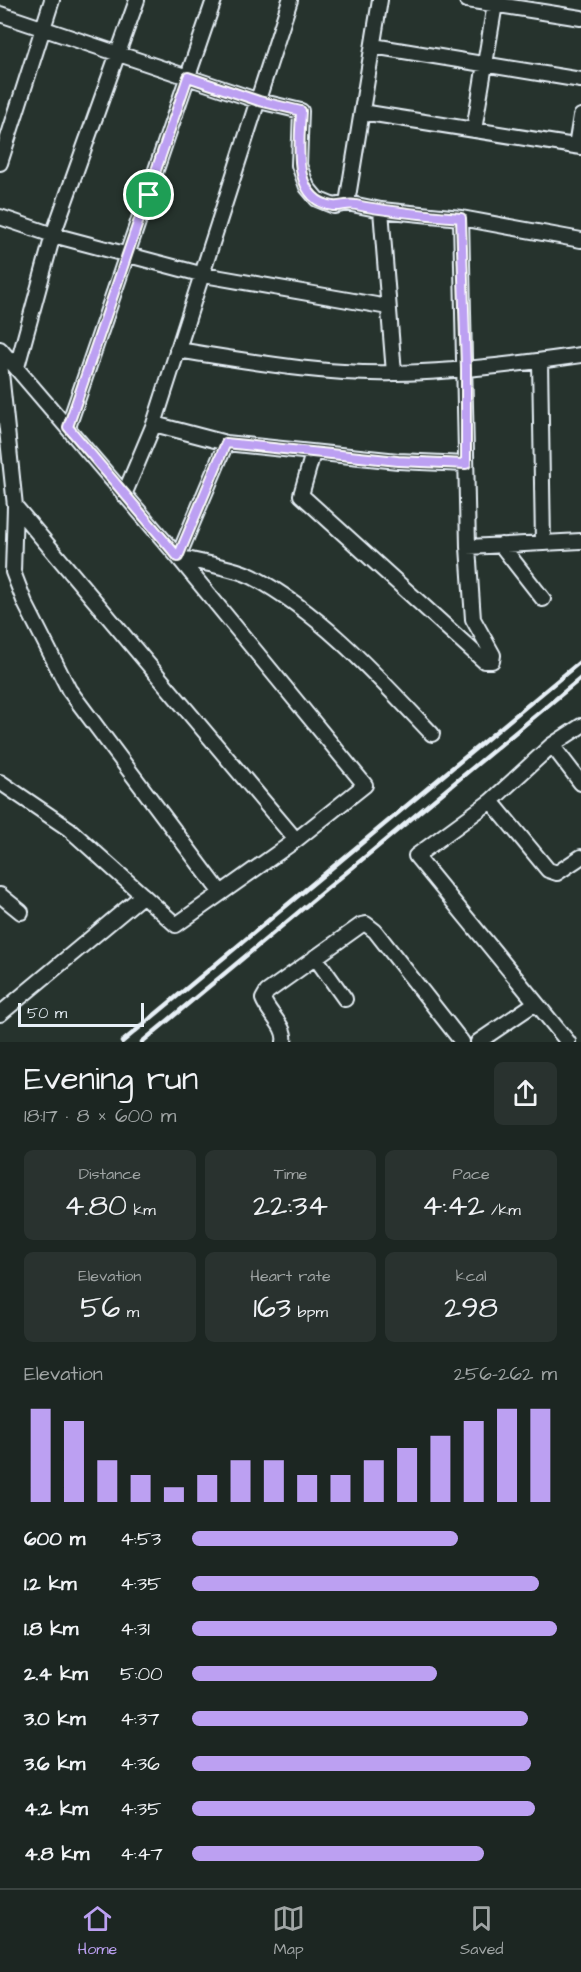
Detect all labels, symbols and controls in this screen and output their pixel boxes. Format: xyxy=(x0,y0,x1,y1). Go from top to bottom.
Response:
pin xyxy=(123,169,174,220)
icon: arrive xyxy=(132,178,165,211)
scale bar xyxy=(18,1000,144,1028)
text: 50 m xyxy=(27,1002,67,1024)
text: Evening run xyxy=(24,1056,198,1102)
button: share xyxy=(494,1062,557,1125)
text: 18:17 · 8 × 600 m xyxy=(24,1102,176,1130)
text: Distance xyxy=(79,1163,141,1185)
text: Time xyxy=(274,1163,307,1185)
text: Pace xyxy=(453,1163,490,1185)
text: 4.80 xyxy=(64,1185,127,1227)
text: 22:34 xyxy=(253,1185,328,1227)
text: 4:42 xyxy=(422,1185,485,1227)
text: km xyxy=(127,1199,156,1221)
text: /km xyxy=(485,1199,521,1221)
text: Elevation xyxy=(78,1265,141,1287)
text: Heart rate xyxy=(250,1265,331,1287)
text: kcal xyxy=(456,1265,486,1287)
text: 56 xyxy=(80,1287,120,1329)
text: 163 xyxy=(253,1287,291,1329)
text: 298 xyxy=(444,1287,498,1329)
text: m xyxy=(120,1301,139,1323)
text: bpm xyxy=(291,1301,328,1323)
text: Elevation xyxy=(24,1360,103,1388)
text: 256–262 m xyxy=(454,1360,557,1388)
text: 600 m xyxy=(24,1525,85,1553)
text: 4:53 xyxy=(120,1525,161,1553)
text: 1.2 km xyxy=(24,1570,77,1598)
text: 4:35 xyxy=(120,1570,161,1598)
text: 1.8 km xyxy=(24,1615,78,1643)
text: 4:31 xyxy=(120,1615,150,1643)
text: 2.4 km xyxy=(24,1660,88,1688)
text: 5:00 xyxy=(120,1660,163,1688)
text: 3.0 km xyxy=(24,1705,85,1733)
text: 4:37 xyxy=(120,1705,159,1733)
text: 3.6 km xyxy=(24,1750,85,1778)
text: 4:36 xyxy=(120,1750,160,1778)
text: 4.2 km xyxy=(24,1795,88,1823)
text: 4:35 xyxy=(120,1795,161,1823)
text: 4.8 km xyxy=(24,1840,89,1868)
text: 4:47 xyxy=(120,1840,163,1868)
tab: Home xyxy=(77,1902,117,1960)
tab: Map xyxy=(272,1902,305,1960)
tab: Saved xyxy=(460,1902,504,1960)

